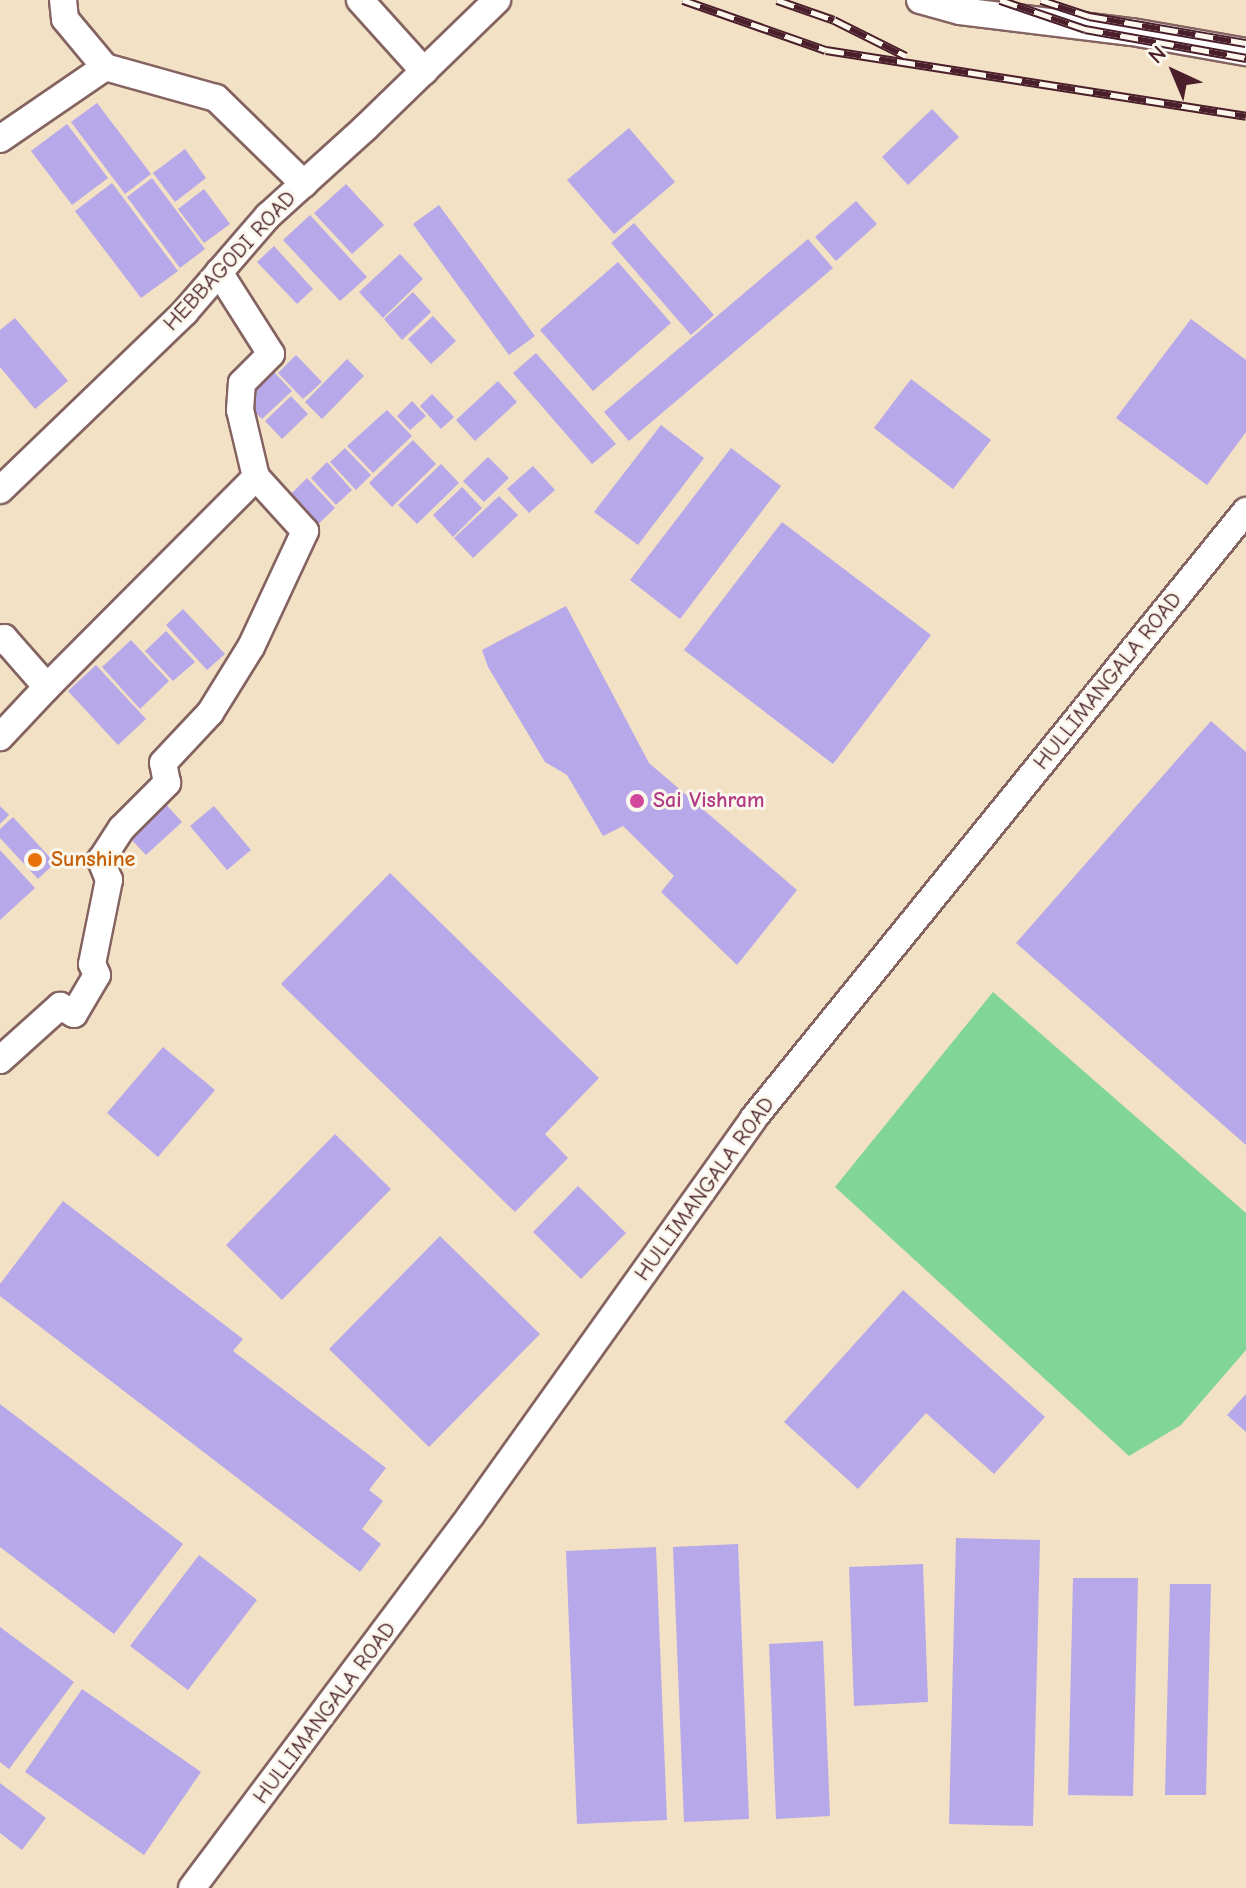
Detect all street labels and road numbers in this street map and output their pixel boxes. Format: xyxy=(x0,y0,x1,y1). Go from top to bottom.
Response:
street label: HEBBAGODI ROAD xyxy=(158,185,302,337)
street label: HULLIMANGALA ROAD xyxy=(1028,587,1188,775)
street label: HULLIMANGALA ROAD xyxy=(629,1092,781,1286)
street label: HULLIMANGALA ROAD xyxy=(248,1617,402,1809)

